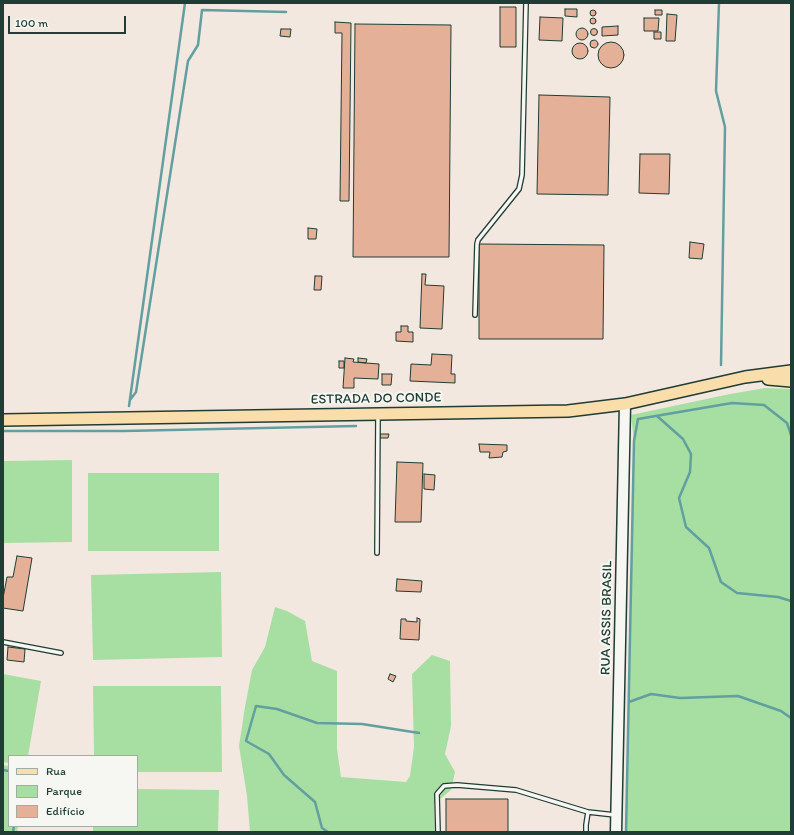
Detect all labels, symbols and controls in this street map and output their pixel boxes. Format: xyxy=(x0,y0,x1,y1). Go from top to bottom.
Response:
scale bar xyxy=(10,8,128,34)
text: 100 m xyxy=(15,16,48,30)
street label: ESTRADA DO CONDE xyxy=(311,389,441,409)
street label: RUA ASSIS BRASIL xyxy=(598,561,616,675)
legend xyxy=(8,755,138,827)
text: Rua xyxy=(46,764,66,778)
text: Parque xyxy=(46,784,82,798)
text: Edifício xyxy=(46,804,85,818)

